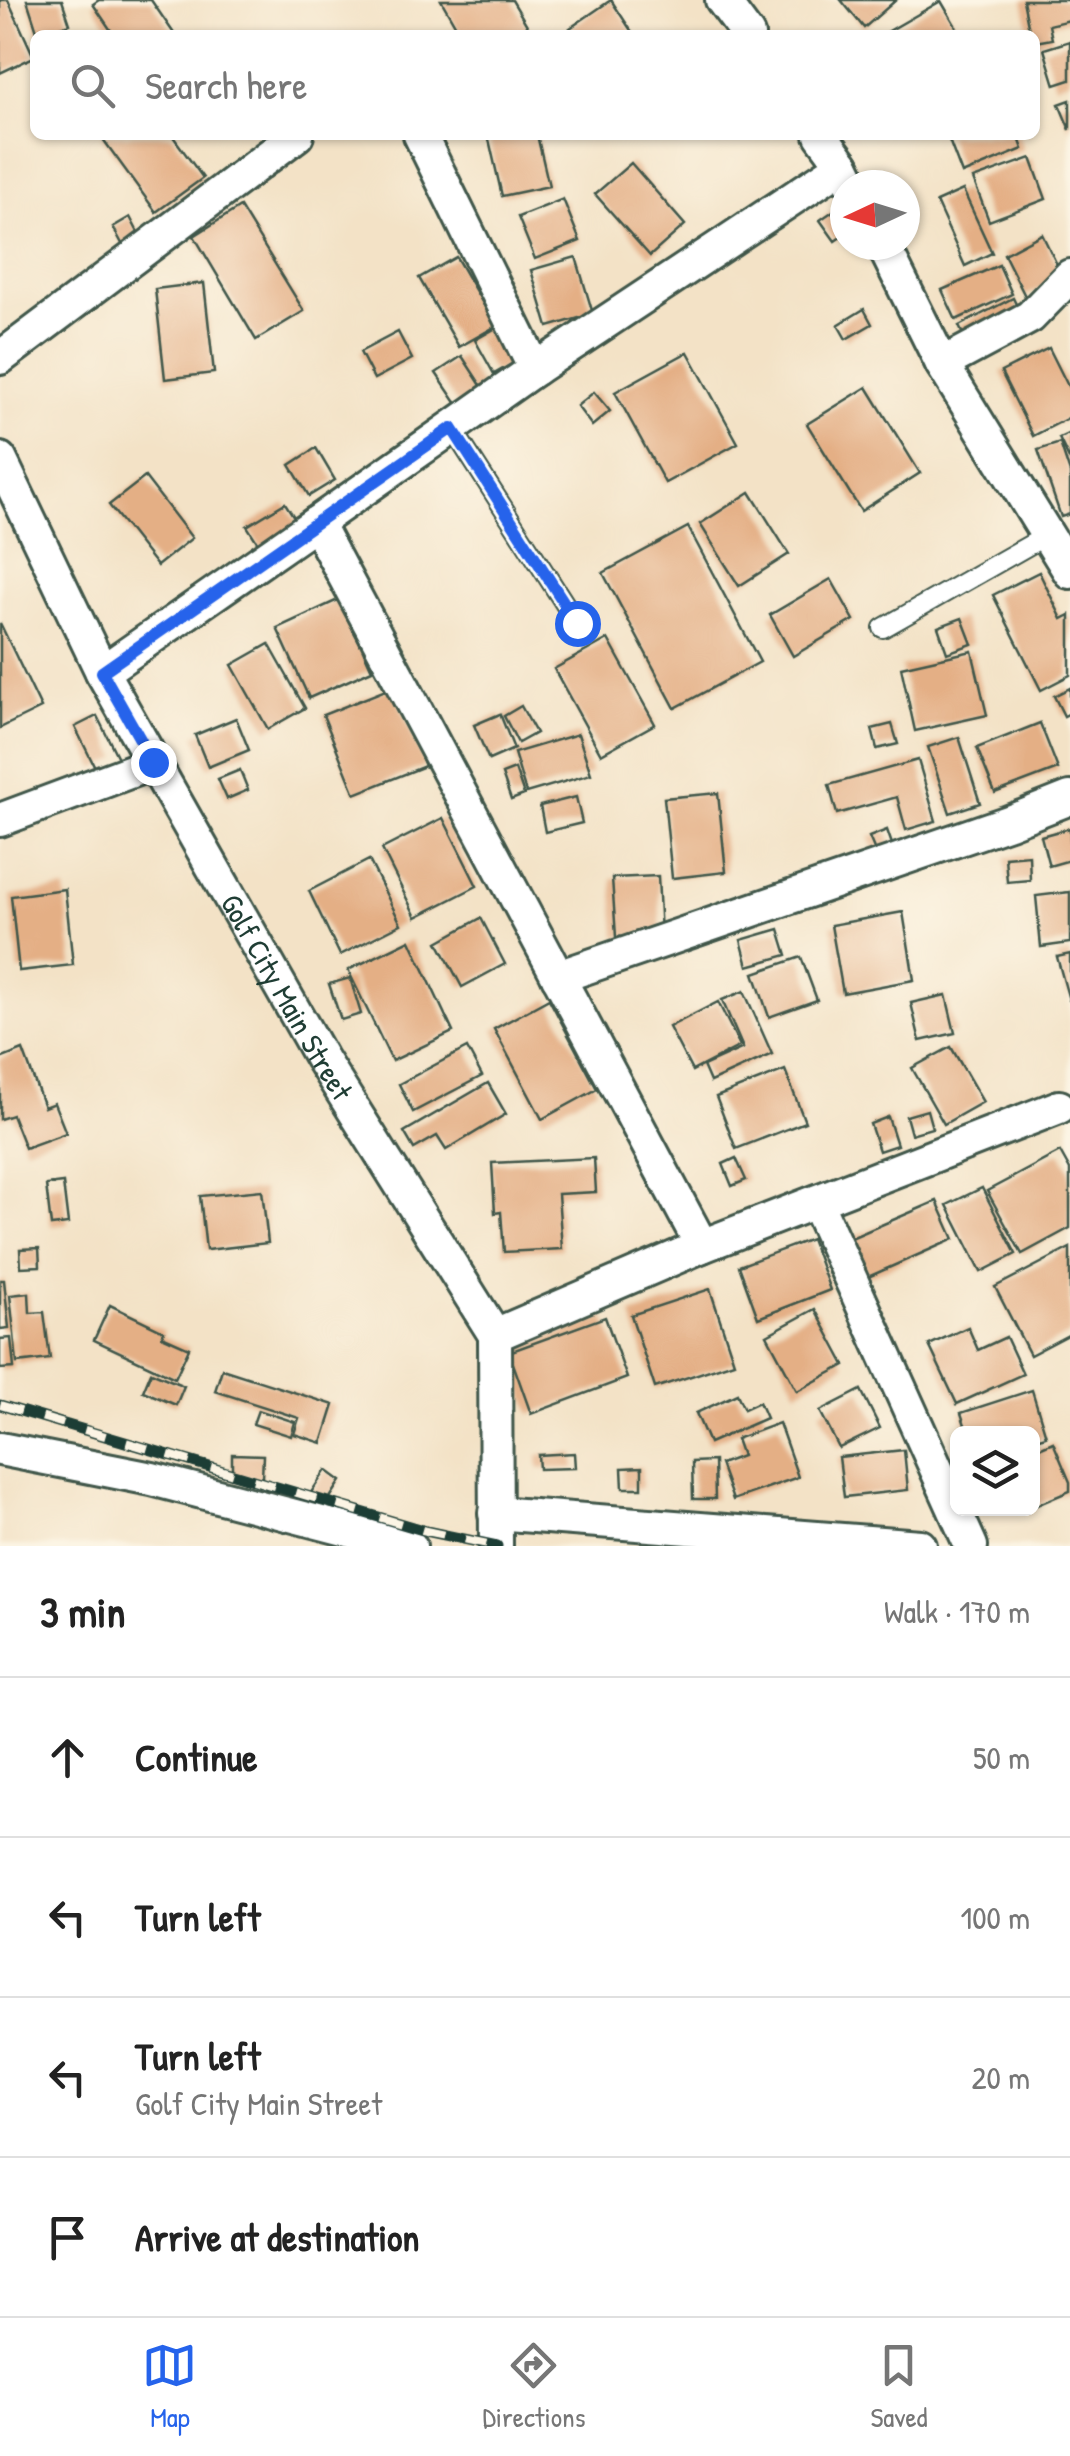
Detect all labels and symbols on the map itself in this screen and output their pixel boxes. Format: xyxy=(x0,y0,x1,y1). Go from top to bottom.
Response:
north arrow xyxy=(830,170,920,260)
route start xyxy=(555,601,601,647)
route end xyxy=(131,740,177,786)
street label: Golf City Main Street xyxy=(212,886,363,1108)

